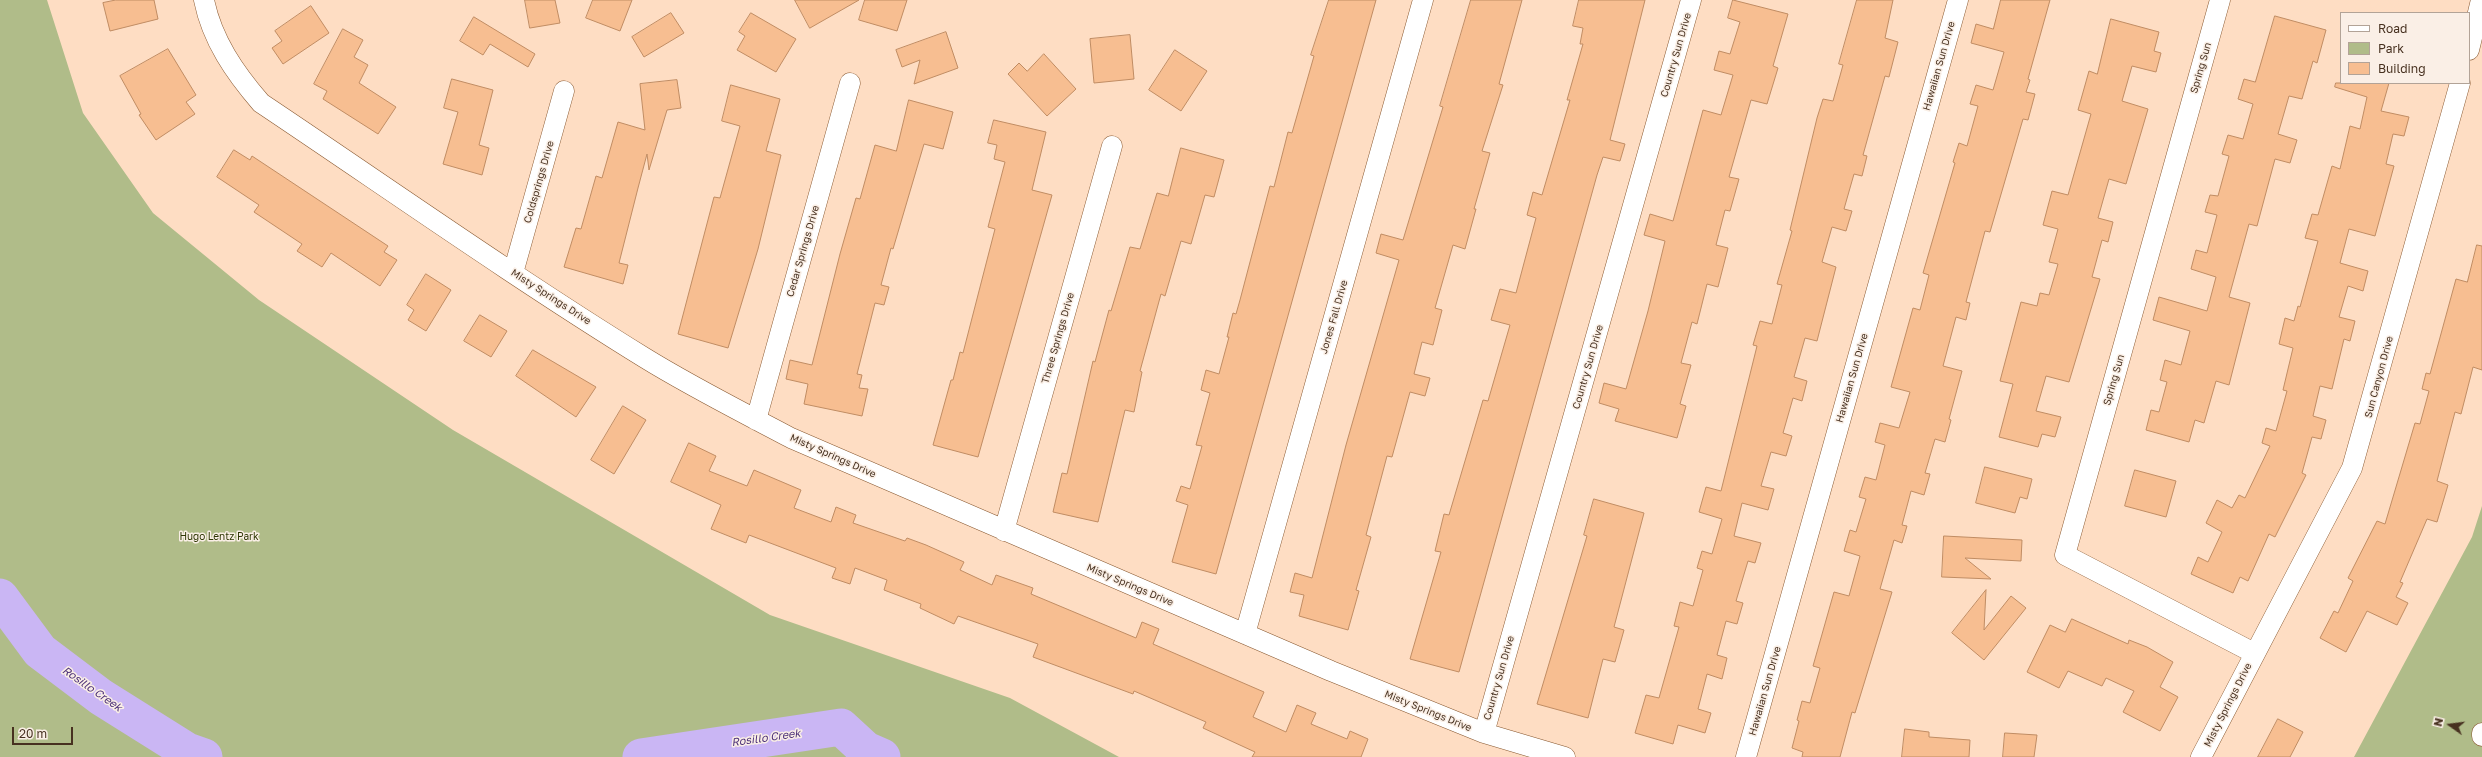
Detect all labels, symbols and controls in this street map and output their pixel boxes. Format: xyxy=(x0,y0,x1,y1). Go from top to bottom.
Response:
street label: Country Sun Drive xyxy=(1658,11,1694,99)
legend xyxy=(2340,12,2470,84)
street label: Hawaiian Sun Drive xyxy=(1921,20,1957,112)
text: Road xyxy=(2378,21,2407,36)
street label: Spring Sun xyxy=(2188,41,2214,95)
text: Park xyxy=(2378,41,2404,56)
text: Building xyxy=(2378,61,2426,76)
street label: Coldsprings Drive xyxy=(522,140,556,224)
street label: Cedar Springs Drive xyxy=(784,204,822,298)
street label: Misty Springs Drive xyxy=(509,267,593,327)
street label: Jones Fall Drive xyxy=(1318,279,1350,355)
street label: Three Springs Drive xyxy=(1039,291,1077,385)
street label: Country Sun Drive xyxy=(1570,323,1606,411)
street label: Hawaiian Sun Drive xyxy=(1834,332,1870,424)
street label: Sun Canyon Drive xyxy=(2362,335,2396,419)
street label: Spring Sun xyxy=(2101,353,2127,407)
street label: Misty Springs Drive xyxy=(788,432,878,480)
park label: Hugo Lentz Park xyxy=(179,531,259,543)
street label: Misty Springs Drive xyxy=(1085,561,1175,609)
street label: Country Sun Drive xyxy=(1481,634,1517,722)
street label: Hawaiian Sun Drive xyxy=(1747,645,1783,737)
street label: Misty Springs Drive xyxy=(2202,661,2254,749)
water label: Rosillo Creek xyxy=(60,664,124,714)
street label: Misty Springs Drive xyxy=(1383,688,1473,734)
north arrow xyxy=(2430,705,2470,745)
text: N xyxy=(2431,716,2445,728)
scale bar xyxy=(14,719,75,745)
text: 20 m xyxy=(19,726,47,741)
water label: Rosillo Creek xyxy=(731,727,801,749)

